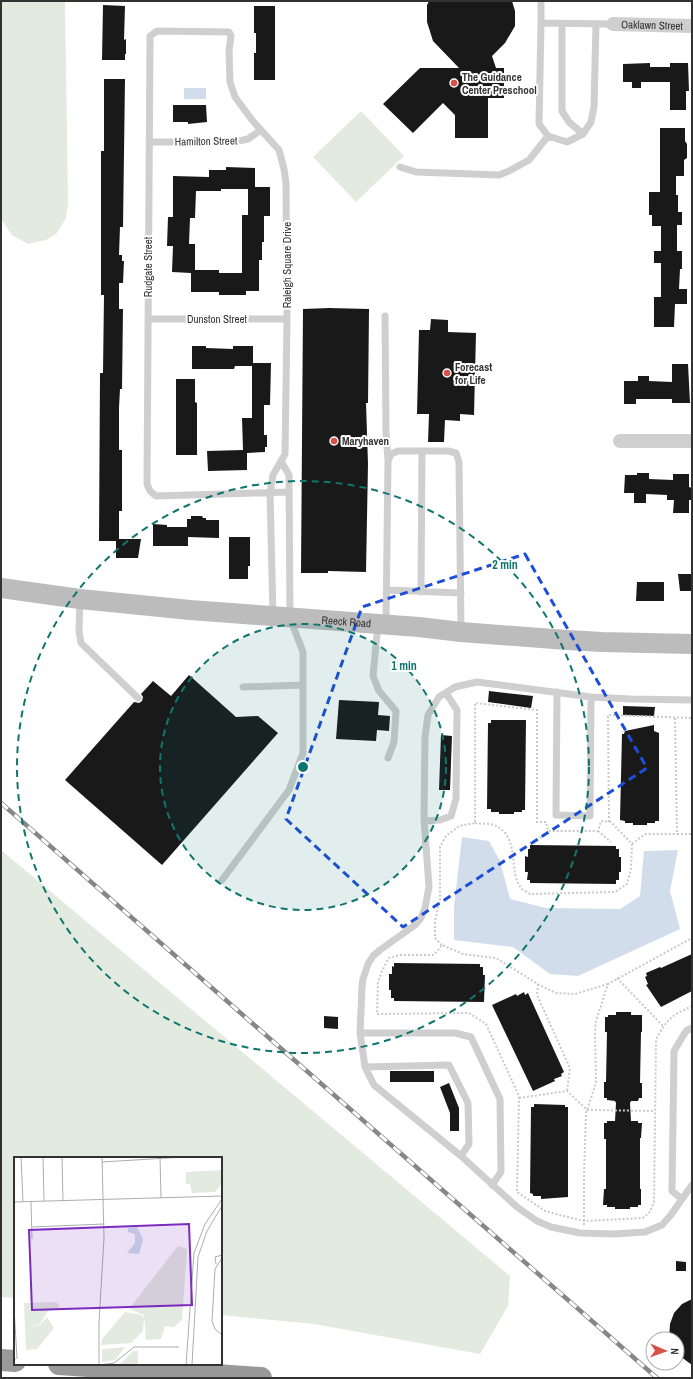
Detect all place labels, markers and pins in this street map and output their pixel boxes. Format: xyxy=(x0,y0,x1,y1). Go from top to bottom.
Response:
place label: The Guidance Center Preschool xyxy=(462,70,537,97)
marker: The Guidance Center Preschool xyxy=(449,78,459,88)
place label: Forecast for Life xyxy=(455,360,492,387)
marker: Forecast for Life xyxy=(442,368,452,378)
place label: Maryhaven xyxy=(342,434,389,448)
marker: Maryhaven xyxy=(329,436,339,446)
centre of rings xyxy=(296,760,310,774)

